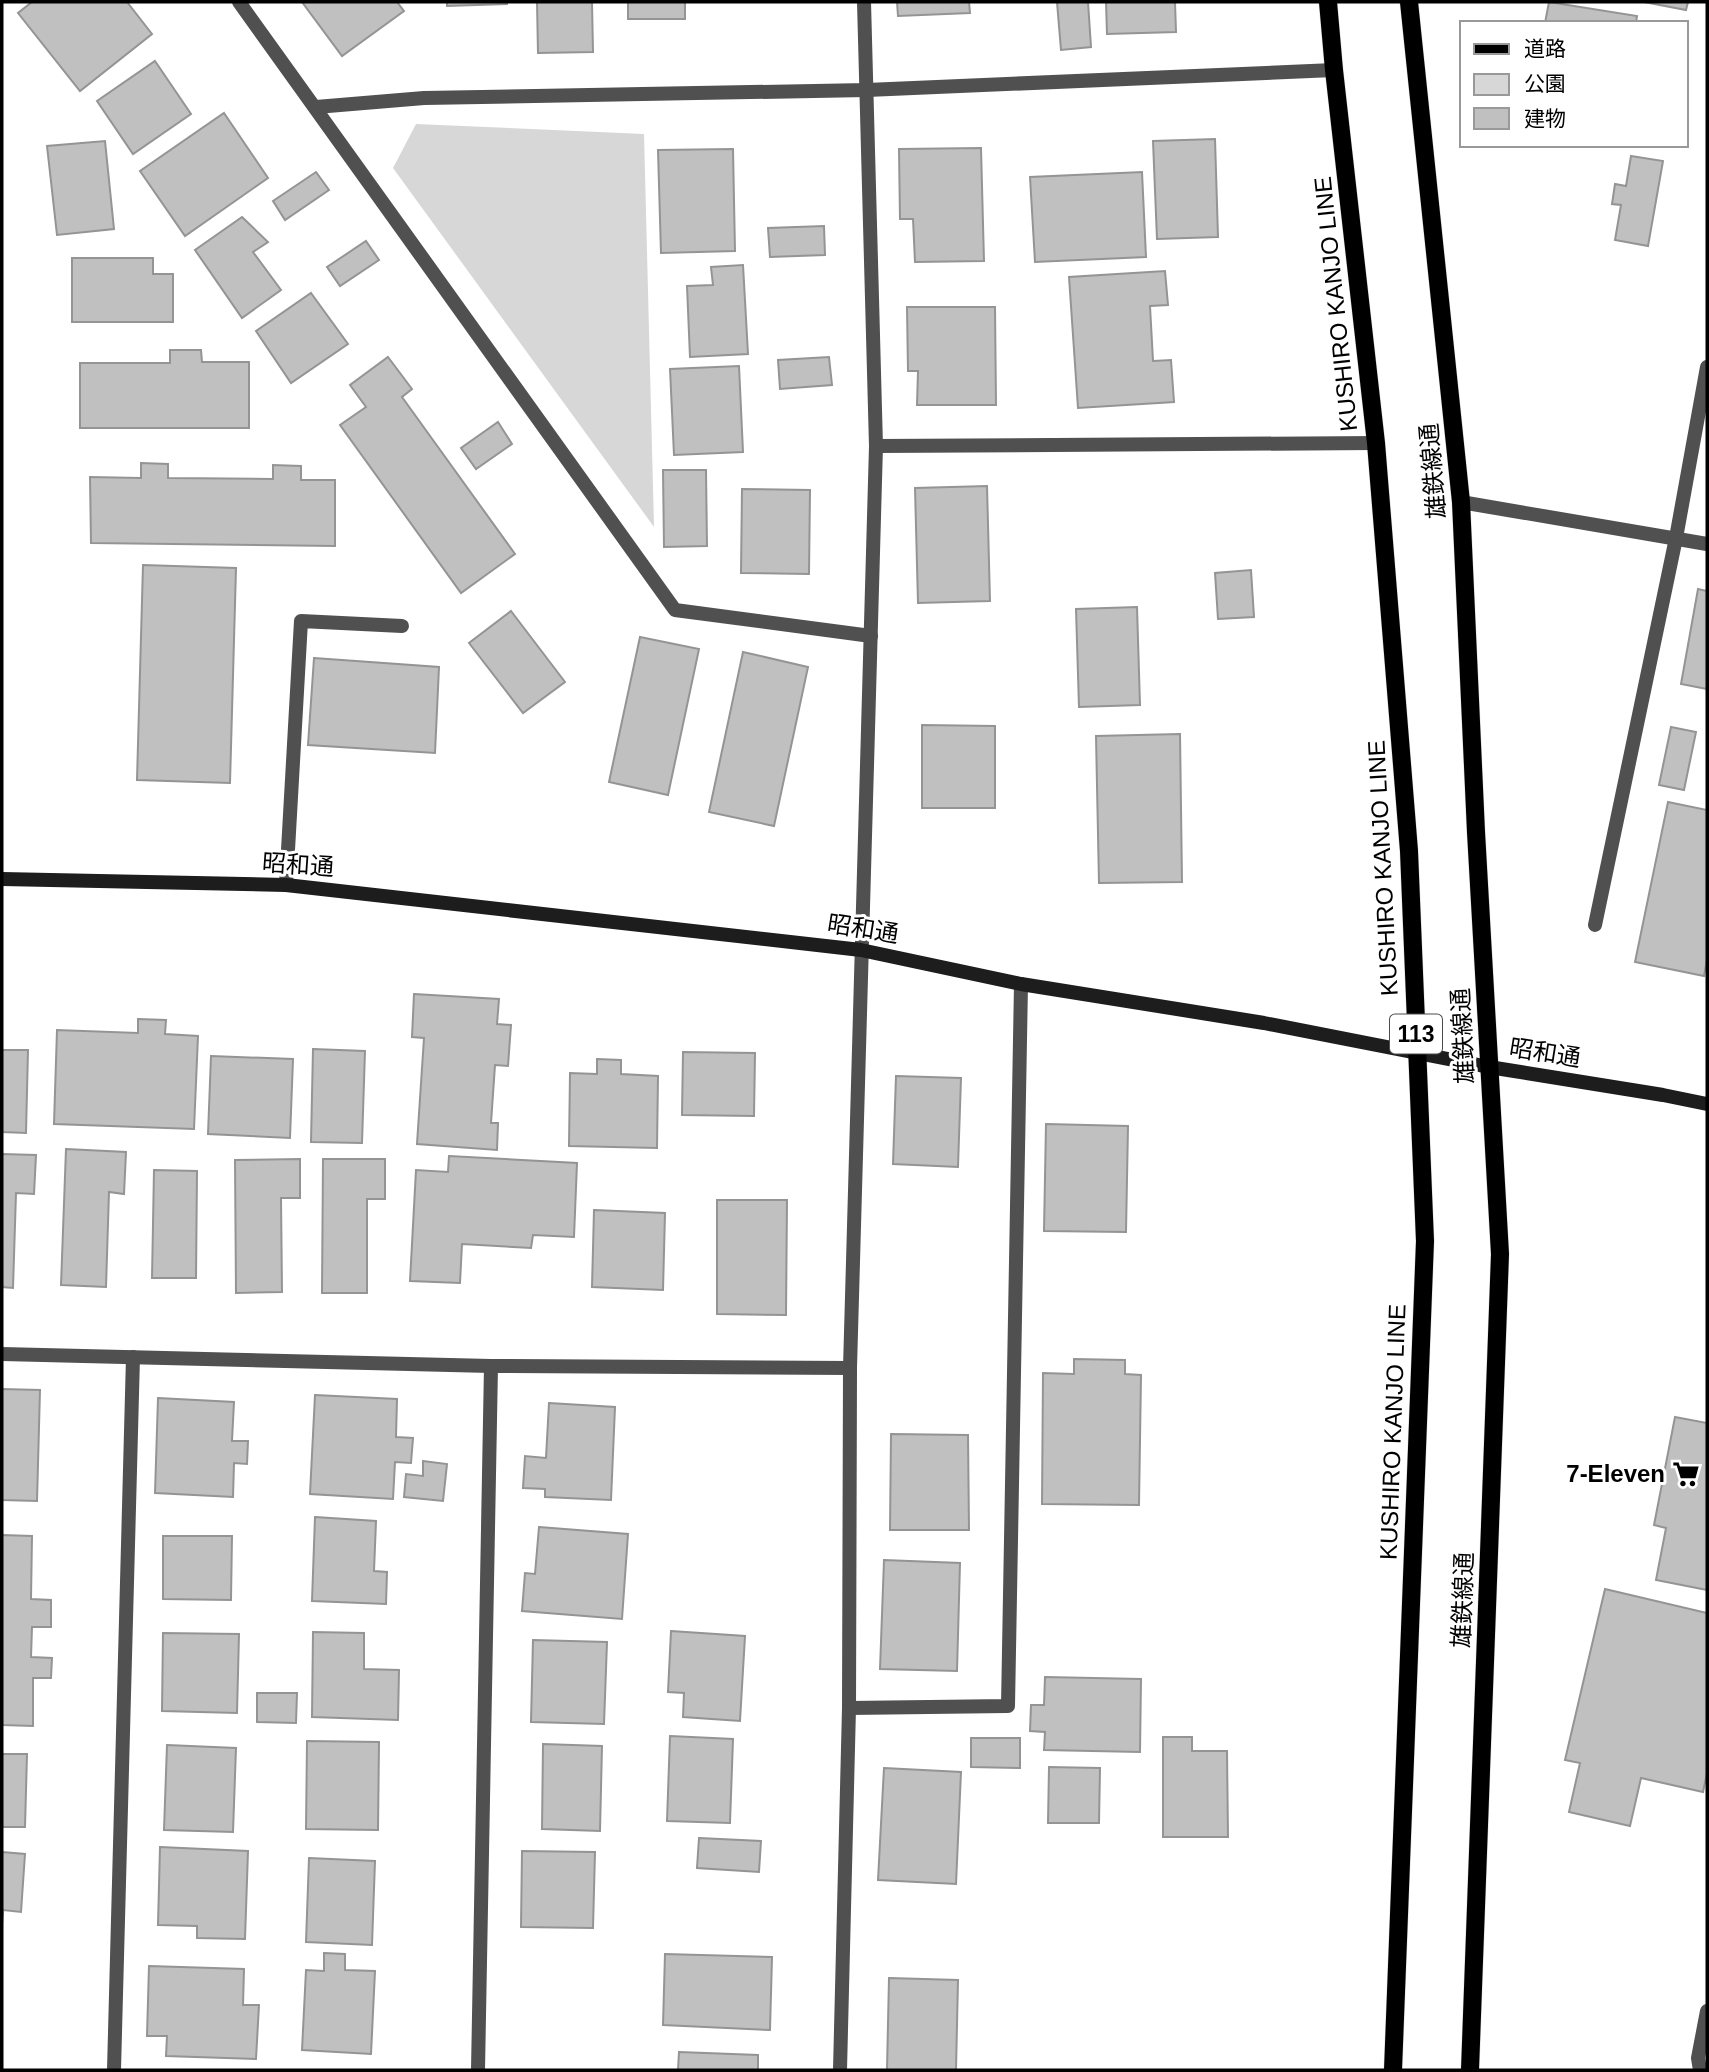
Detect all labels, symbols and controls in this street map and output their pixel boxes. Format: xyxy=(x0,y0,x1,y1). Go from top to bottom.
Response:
legend xyxy=(1460,21,1688,147)
text: 道路 xyxy=(1524,37,1566,60)
text: 公園 xyxy=(1524,72,1566,95)
text: 建物 xyxy=(1524,107,1566,130)
street label: KUSHIRO KANJO LINE xyxy=(1309,175,1362,433)
street label: 雄鉄線通 xyxy=(1415,422,1450,520)
street label: KUSHIRO KANJO LINE xyxy=(1362,739,1403,997)
street label: 昭和通 xyxy=(261,849,335,880)
street label: 昭和通 xyxy=(825,910,901,947)
street label: 雄鉄線通 xyxy=(1447,987,1478,1085)
road number: 113 xyxy=(1390,1015,1442,1054)
street label: 昭和通 xyxy=(1507,1034,1583,1071)
street label: KUSHIRO KANJO LINE xyxy=(1375,1304,1410,1560)
supermarket icon: 7-Eleven xyxy=(1671,1459,1701,1489)
place label: 7-Eleven xyxy=(1566,1460,1665,1487)
street label: 雄鉄線通 xyxy=(1447,1552,1478,1648)

